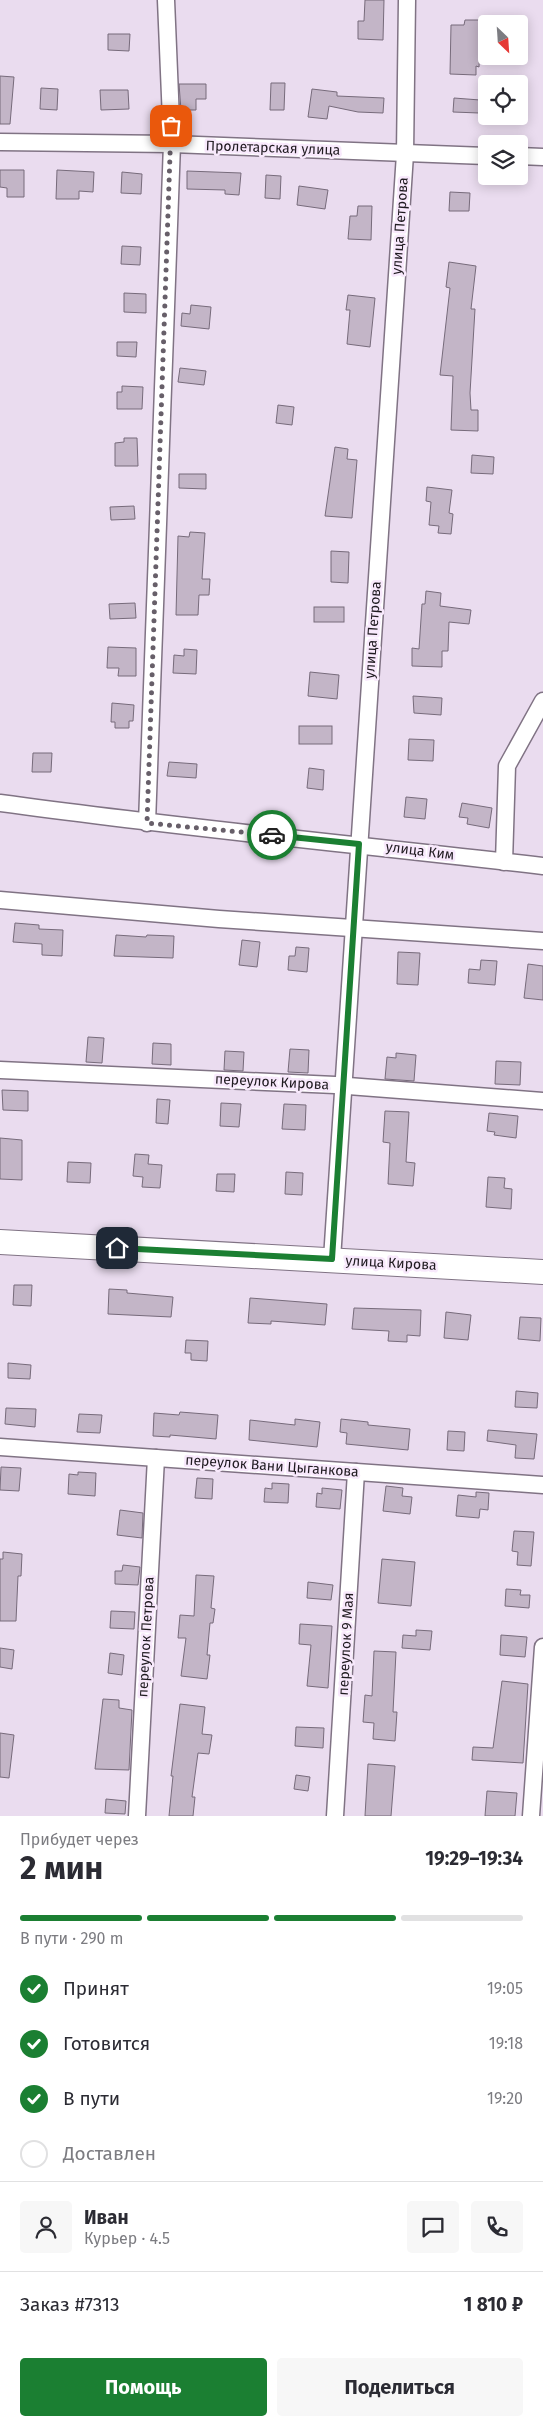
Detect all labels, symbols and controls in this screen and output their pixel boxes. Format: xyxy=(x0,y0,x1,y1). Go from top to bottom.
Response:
north arrow xyxy=(478,15,528,65)
map controls xyxy=(478,15,528,185)
button: locate xyxy=(478,75,528,125)
pin xyxy=(150,105,192,147)
icon: bag xyxy=(157,112,185,140)
button: layers xyxy=(478,135,528,185)
street label: Пролетарская улица xyxy=(205,137,341,159)
street label: улица Петрова xyxy=(388,177,412,275)
street label: улица Петрова xyxy=(361,581,385,679)
courier xyxy=(247,810,297,860)
icon: car xyxy=(258,821,286,849)
street label: улица Ким xyxy=(385,838,455,864)
street label: переулок Кирова xyxy=(215,1071,329,1093)
pin xyxy=(96,1227,138,1269)
icon: home xyxy=(103,1234,131,1262)
street label: улица Кирова xyxy=(345,1252,437,1274)
street label: переулок Вани Цыганкова xyxy=(185,1451,359,1481)
street label: переулок Петрова xyxy=(134,1576,158,1698)
street label: переулок 9 Мая xyxy=(335,1592,357,1696)
text: Прибудет через xyxy=(20,1830,139,1849)
text: 19:29–19:34 xyxy=(425,1847,523,1870)
text: 2 мин xyxy=(20,1849,103,1887)
text: В пути · 290 m xyxy=(20,1929,123,1948)
icon: check xyxy=(20,1975,48,2003)
text: Принят xyxy=(63,1977,129,2000)
text: 19:05 xyxy=(487,1979,523,1998)
icon: check xyxy=(20,2030,48,2058)
text: Готовится xyxy=(63,2032,150,2055)
text: 19:18 xyxy=(489,2034,523,2053)
icon: check xyxy=(20,2085,48,2113)
text: В пути xyxy=(63,2087,120,2110)
text: 19:20 xyxy=(487,2089,523,2108)
text: Доставлен xyxy=(63,2142,156,2165)
button: person xyxy=(20,2201,72,2253)
button: chat xyxy=(407,2201,459,2253)
button: phone xyxy=(471,2201,523,2253)
text: Иван xyxy=(84,2206,129,2229)
text: Курьер · 4.5 xyxy=(84,2229,170,2248)
text: Заказ #7313 xyxy=(20,2293,120,2316)
text: 1 810 ₽ xyxy=(463,2293,523,2316)
button: Помощь xyxy=(20,2358,267,2416)
button: Поделиться xyxy=(277,2358,523,2416)

